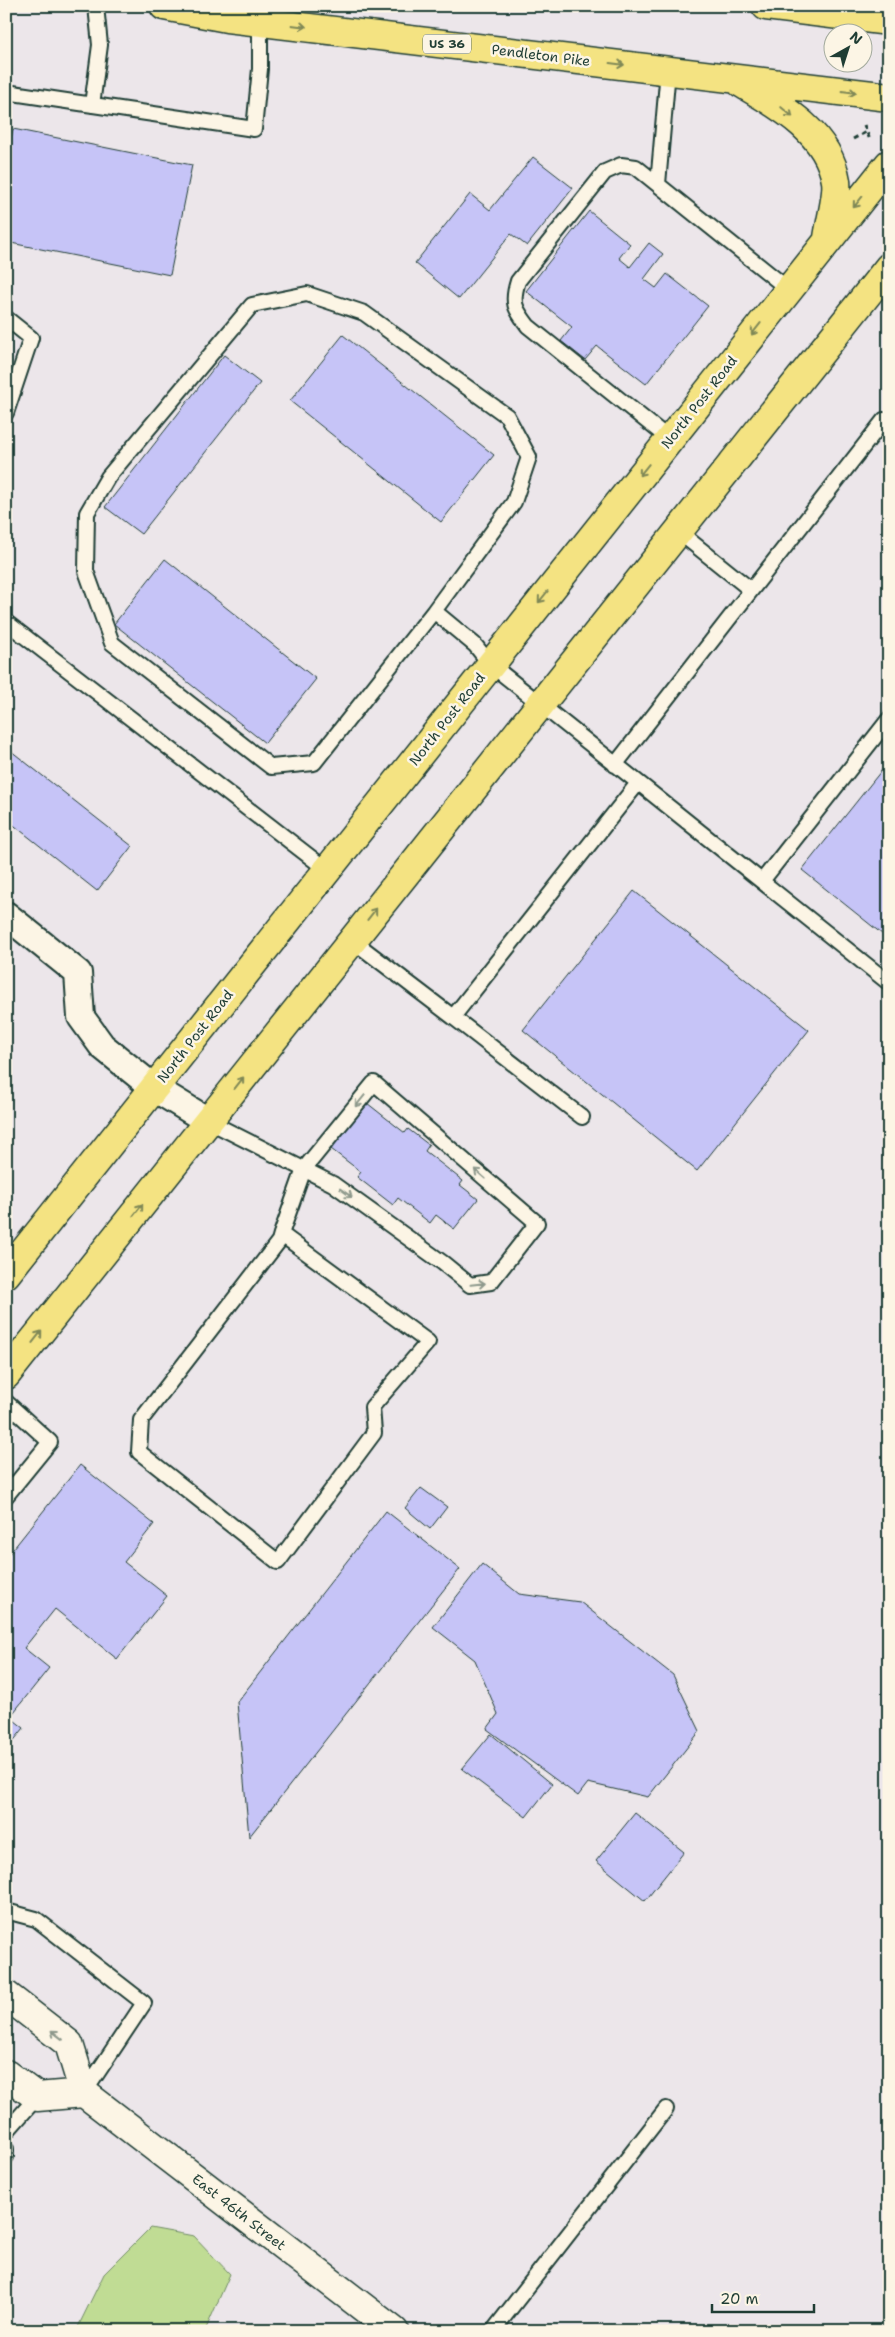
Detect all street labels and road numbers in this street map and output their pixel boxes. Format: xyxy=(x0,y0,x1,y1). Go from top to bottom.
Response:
road number: US 36 xyxy=(423,34,471,54)
street label: Pendleton Pike xyxy=(491,40,591,70)
street label: North Post Road xyxy=(657,352,741,452)
street label: North Post Road xyxy=(405,669,489,769)
street label: North Post Road xyxy=(153,986,237,1086)
street label: East 46th Street xyxy=(188,2170,290,2254)

